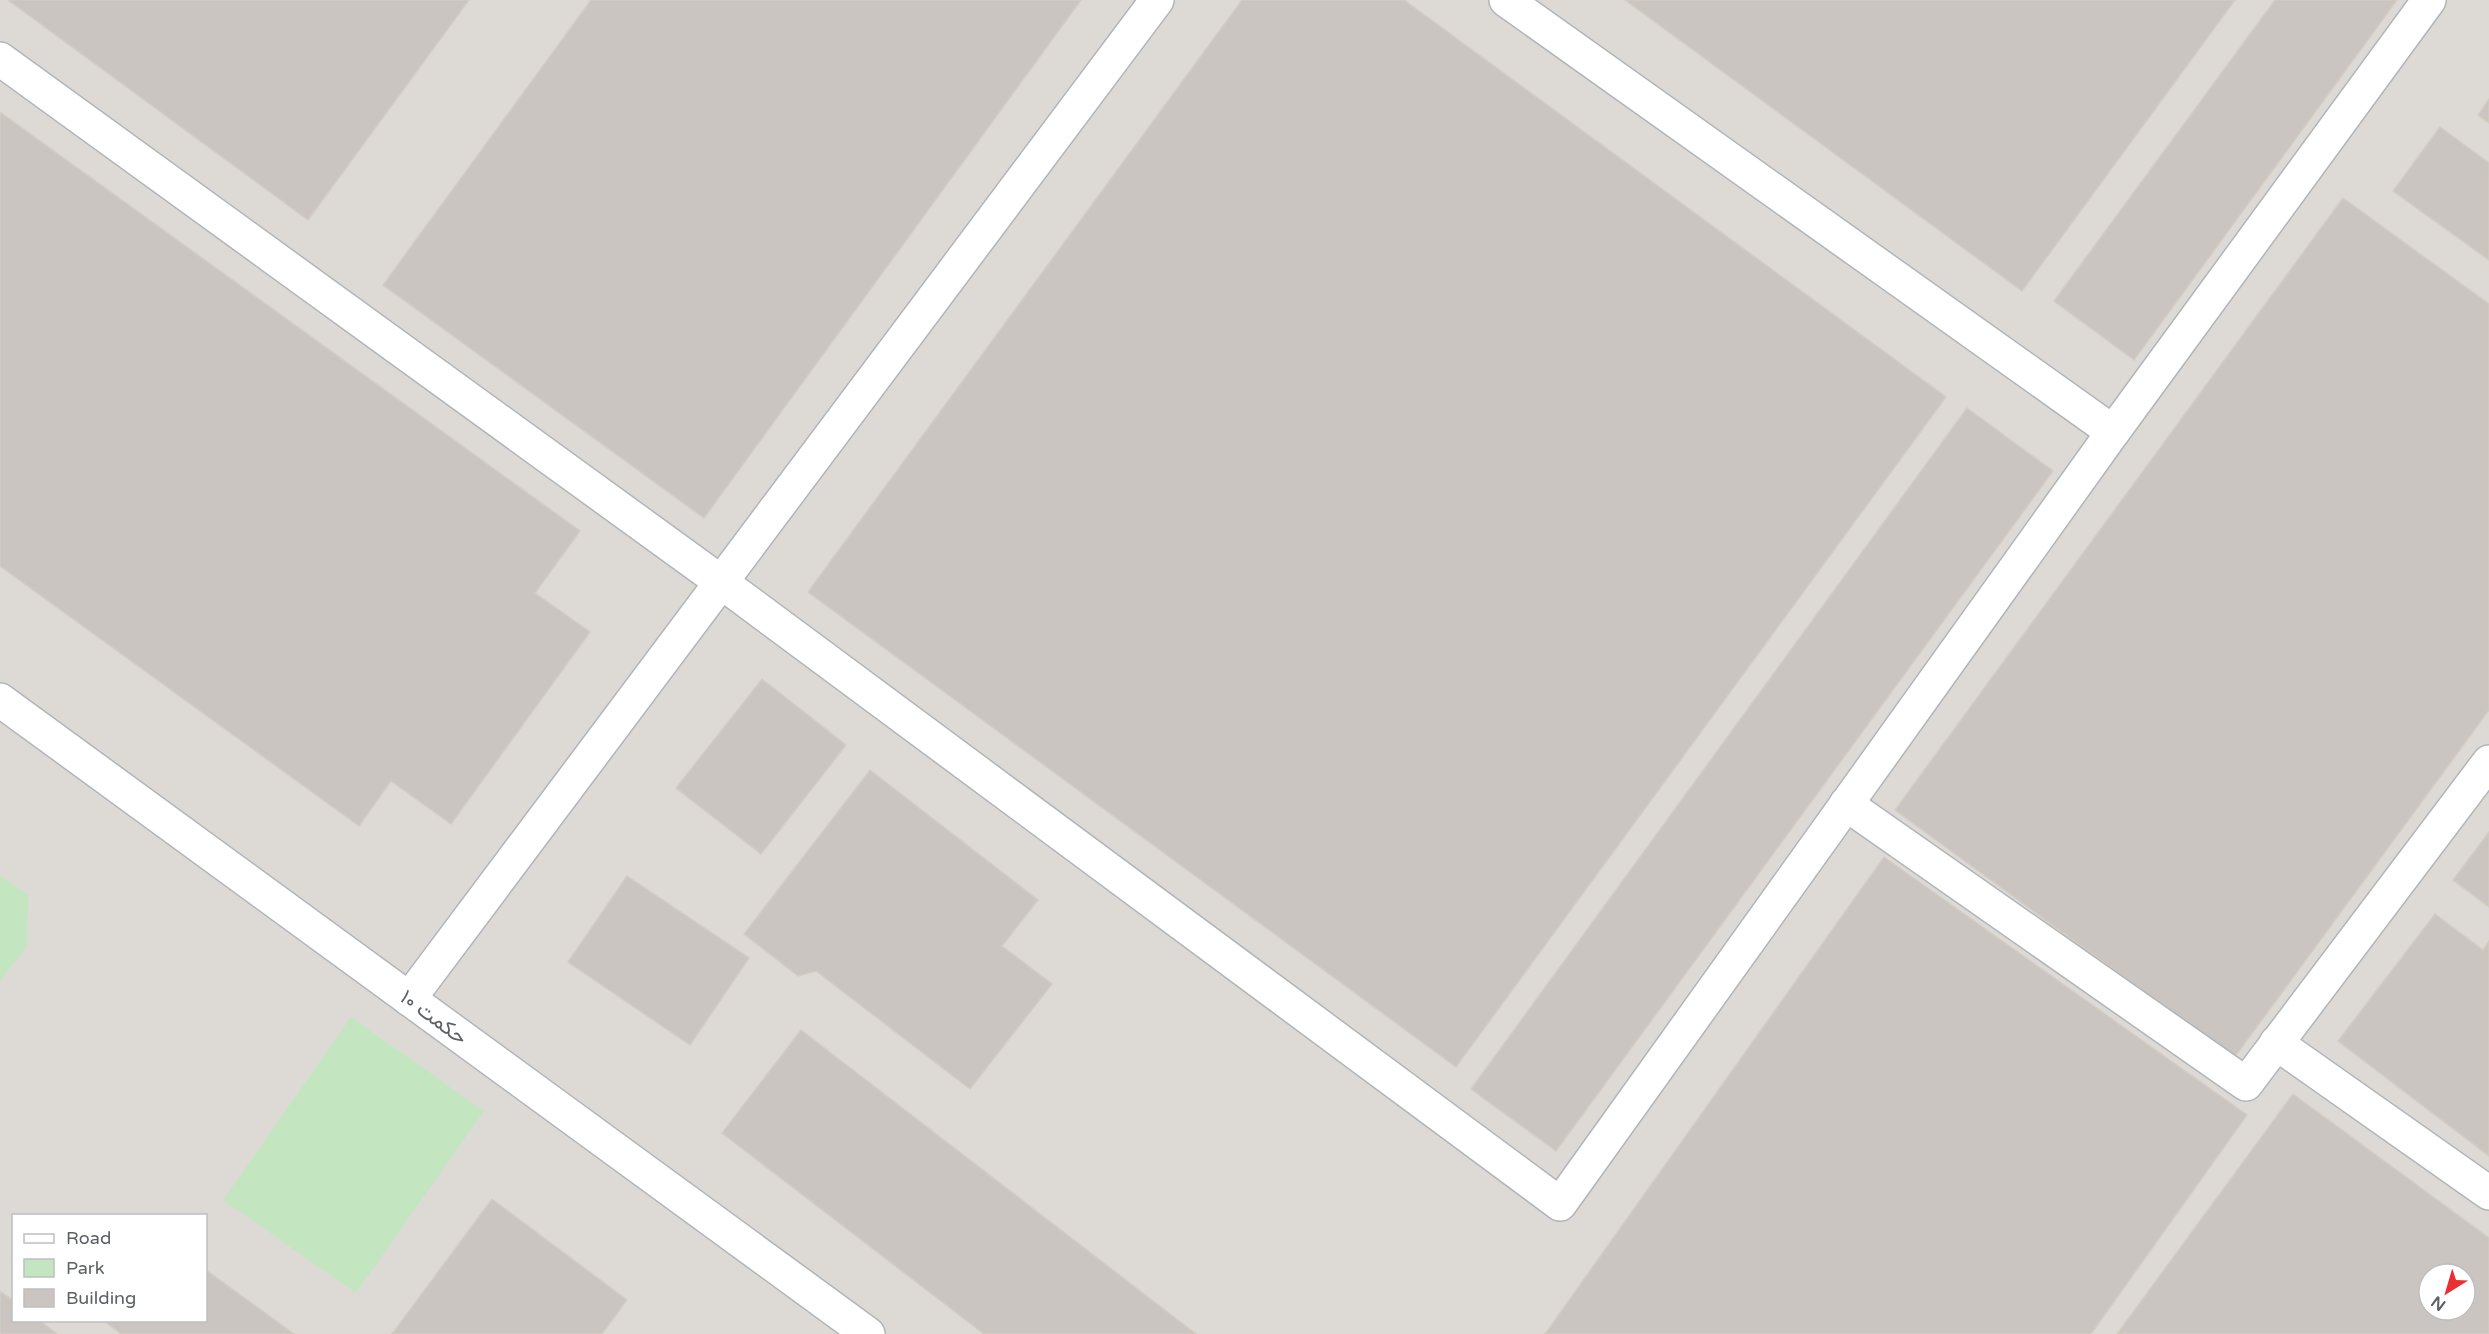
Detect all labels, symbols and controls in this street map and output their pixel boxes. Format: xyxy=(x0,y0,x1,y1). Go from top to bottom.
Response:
street label: حکمت ۱۰ xyxy=(395,985,472,1050)
legend xyxy=(12,1214,207,1322)
text: Road xyxy=(66,1227,111,1249)
text: Park xyxy=(66,1257,105,1279)
north arrow xyxy=(2417,1262,2477,1322)
text: Building xyxy=(66,1287,136,1309)
text: N xyxy=(2427,1291,2450,1315)

